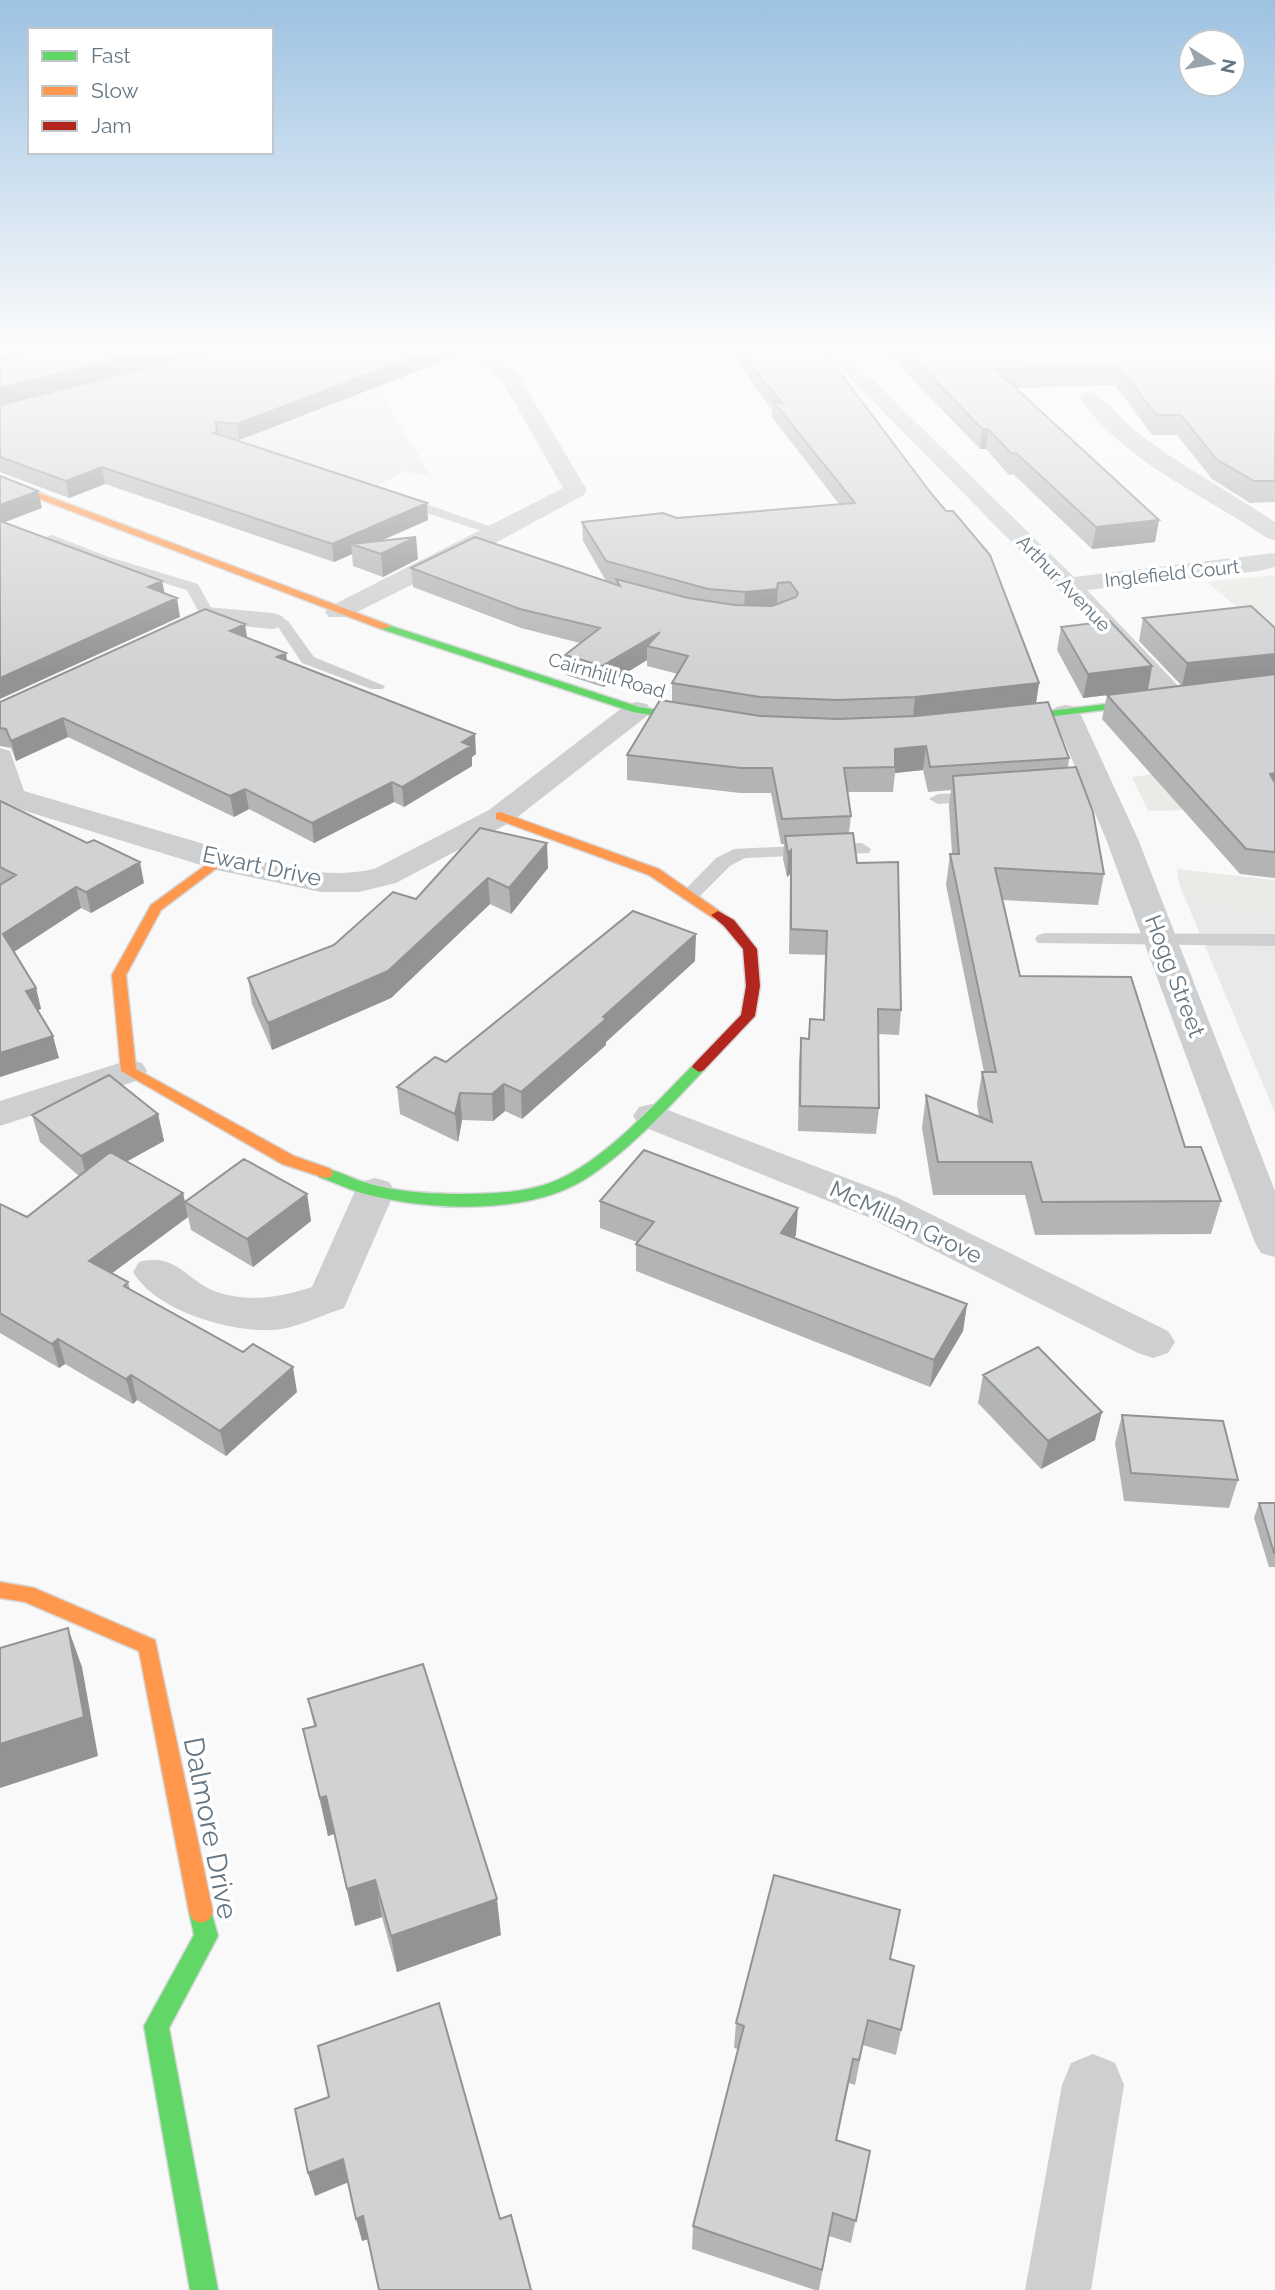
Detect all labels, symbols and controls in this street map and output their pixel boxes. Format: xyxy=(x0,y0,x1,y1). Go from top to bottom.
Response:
legend xyxy=(28,28,273,154)
north arrow xyxy=(1177,28,1247,98)
text: Fast xyxy=(91,43,131,68)
text: N xyxy=(1217,57,1241,75)
text: Slow xyxy=(91,78,139,103)
text: Jam xyxy=(91,113,132,138)
street label: Arthur Avenue xyxy=(1013,530,1115,636)
street label: Inglefield Court xyxy=(1104,555,1241,591)
street label: Cairnhill Road xyxy=(546,648,668,702)
street label: Ewart Drive xyxy=(200,840,324,891)
street label: Hogg Street xyxy=(1140,911,1211,1041)
street label: McMillan Grove xyxy=(826,1174,987,1269)
street label: Dalmore Drive xyxy=(177,1734,244,1922)

